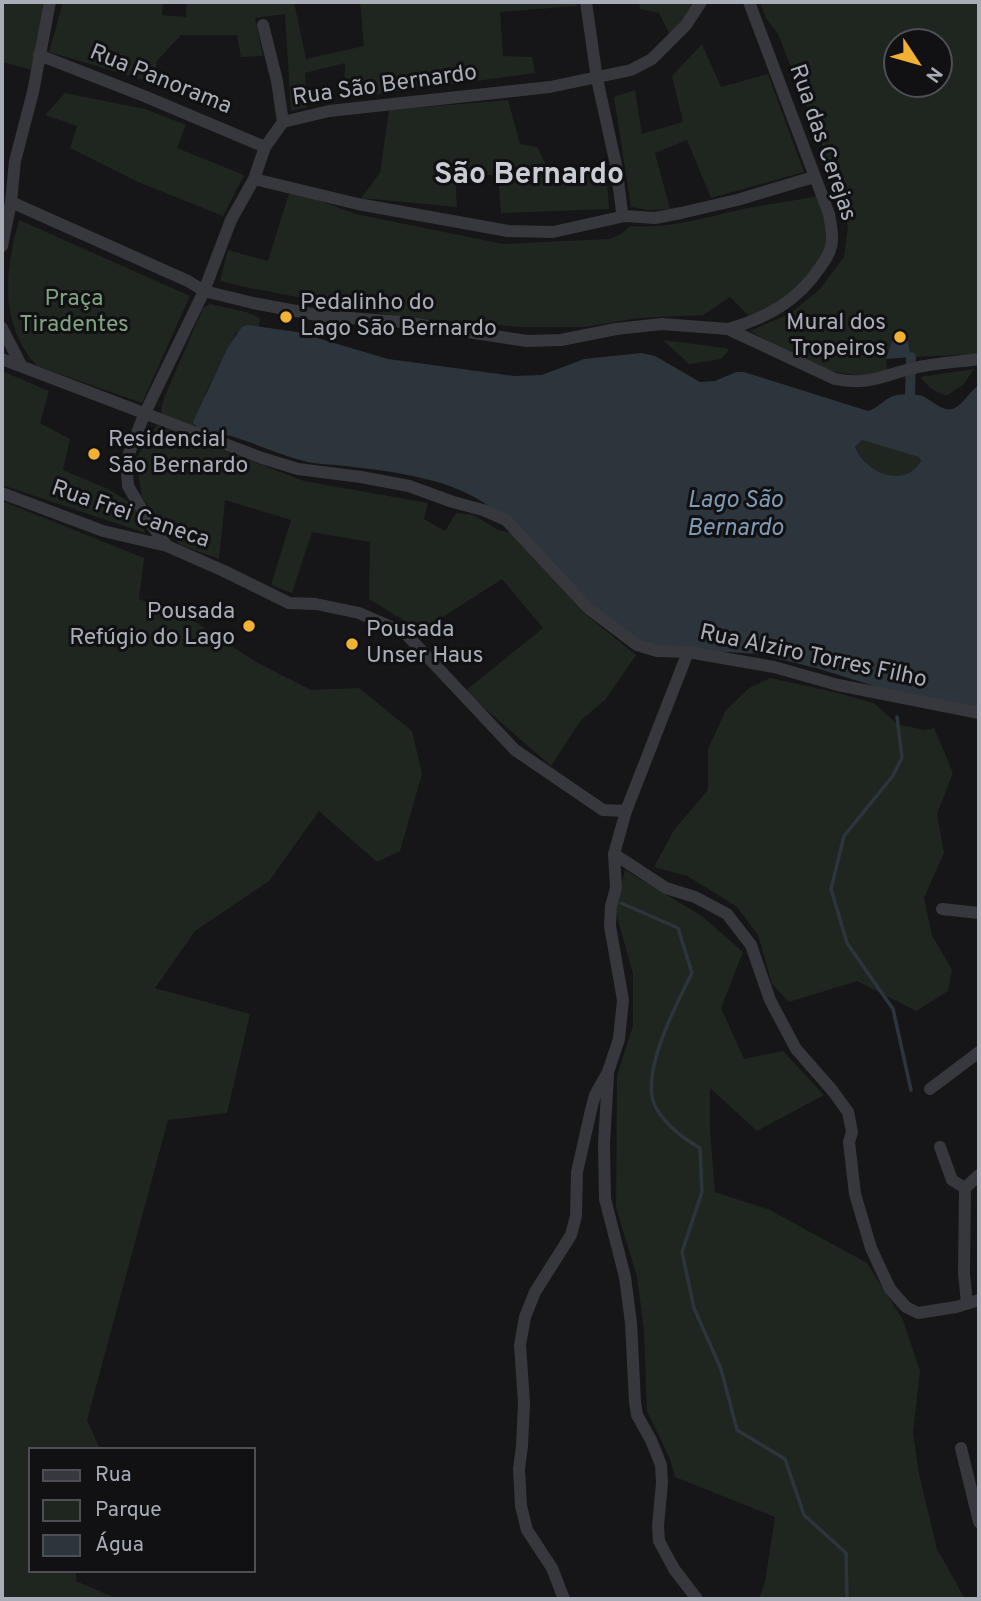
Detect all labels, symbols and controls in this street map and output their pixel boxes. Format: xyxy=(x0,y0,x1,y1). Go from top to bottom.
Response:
north arrow xyxy=(883,28,953,98)
street label: Rua Panorama xyxy=(85,40,235,122)
street label: Rua São Bernardo xyxy=(291,60,479,114)
street label: Rua das Cerejas xyxy=(781,61,861,225)
text: N xyxy=(920,62,947,87)
district label: São Bernardo xyxy=(434,159,624,195)
park label: Praça Tiradentes xyxy=(19,286,129,340)
place label: Pedalinho do Lago São Bernardo xyxy=(300,290,497,344)
marker: Pedalinho do Lago São Bernardo xyxy=(278,309,294,325)
place label: Mural dos Tropeiros xyxy=(786,310,886,364)
marker: Mural dos Tropeiros xyxy=(892,329,908,345)
place label: Residencial São Bernardo xyxy=(108,427,248,481)
marker: Residencial São Bernardo xyxy=(86,446,102,462)
street label: Rua Frei Caneca xyxy=(47,476,213,556)
water label: Lago São Bernardo xyxy=(687,488,783,544)
place label: Pousada Refúgio do Lago xyxy=(69,599,235,653)
place label: Pousada Unser Haus xyxy=(366,617,484,671)
marker: Pousada Refúgio do Lago xyxy=(241,618,257,634)
street label: Rua Alziro Torres Filho xyxy=(697,620,929,696)
marker: Pousada Unser Haus xyxy=(344,636,360,652)
legend xyxy=(28,1447,256,1573)
text: Rua xyxy=(95,1462,132,1489)
text: Parque xyxy=(95,1497,162,1524)
text: Água xyxy=(95,1532,144,1559)

